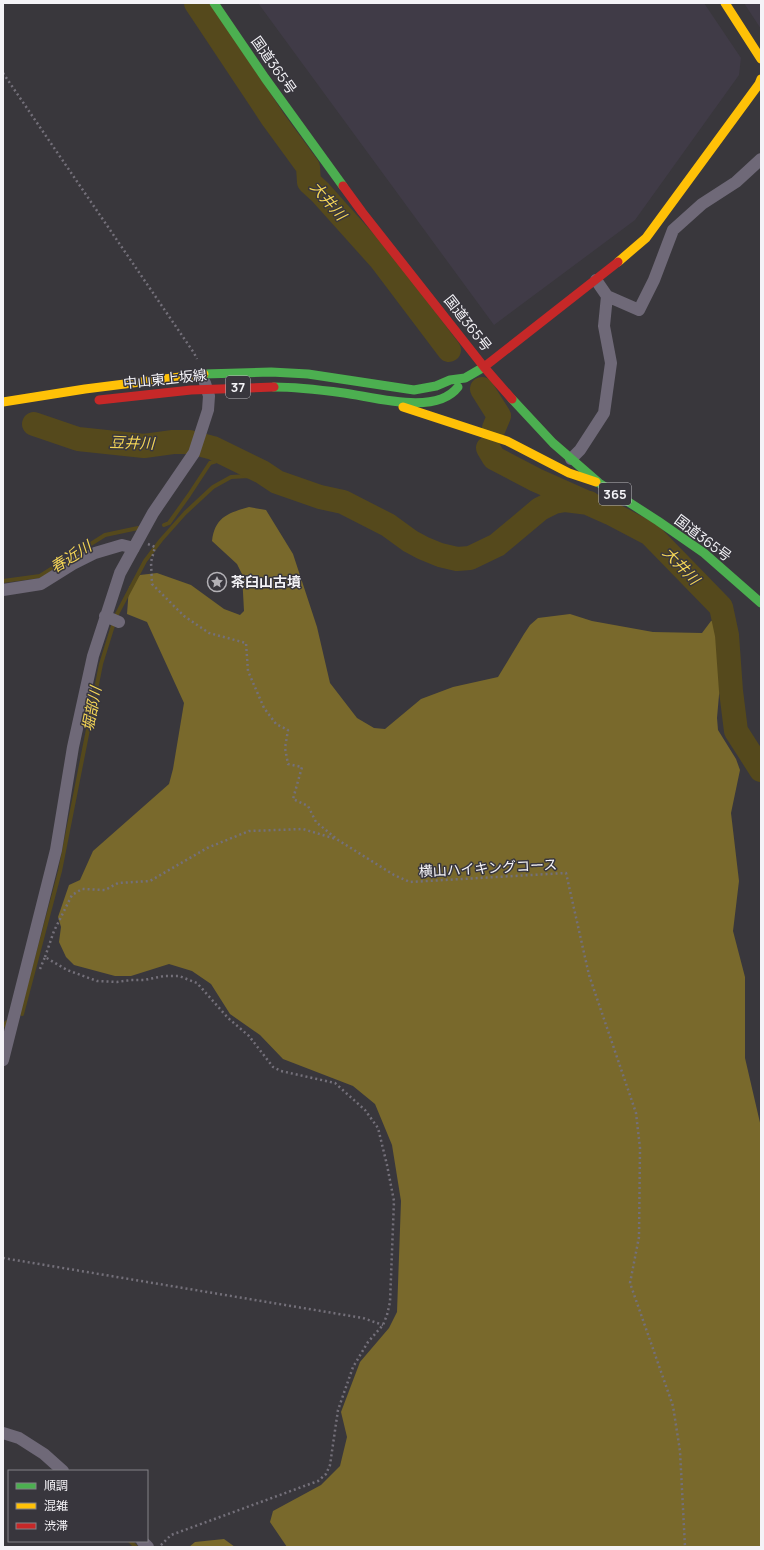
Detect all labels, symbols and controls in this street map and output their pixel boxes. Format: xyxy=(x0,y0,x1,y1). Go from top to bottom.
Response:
street label: 国道365号 xyxy=(248,32,301,97)
water label: 大井川 xyxy=(306,177,352,226)
street label: 国道365号 xyxy=(440,291,496,355)
street label: 中山東上坂線 xyxy=(122,365,208,392)
road number: 37 xyxy=(226,376,250,398)
water label: 豆井川 xyxy=(109,431,157,454)
road number: 365 xyxy=(599,483,631,505)
street label: 国道365号 xyxy=(671,510,736,565)
water label: 春近川 xyxy=(46,535,97,577)
water label: 大井川 xyxy=(658,542,706,591)
place icon: 茶臼山古墳 xyxy=(206,571,228,593)
place label: 茶臼山古墳 xyxy=(231,572,301,591)
water label: 堀部川 xyxy=(77,683,106,733)
street label: 横山ハイキングコース xyxy=(418,854,558,881)
legend xyxy=(8,1470,148,1542)
text: 順調 xyxy=(44,1477,68,1494)
text: 混雑 xyxy=(44,1497,68,1514)
text: 渋滞 xyxy=(44,1517,68,1534)

